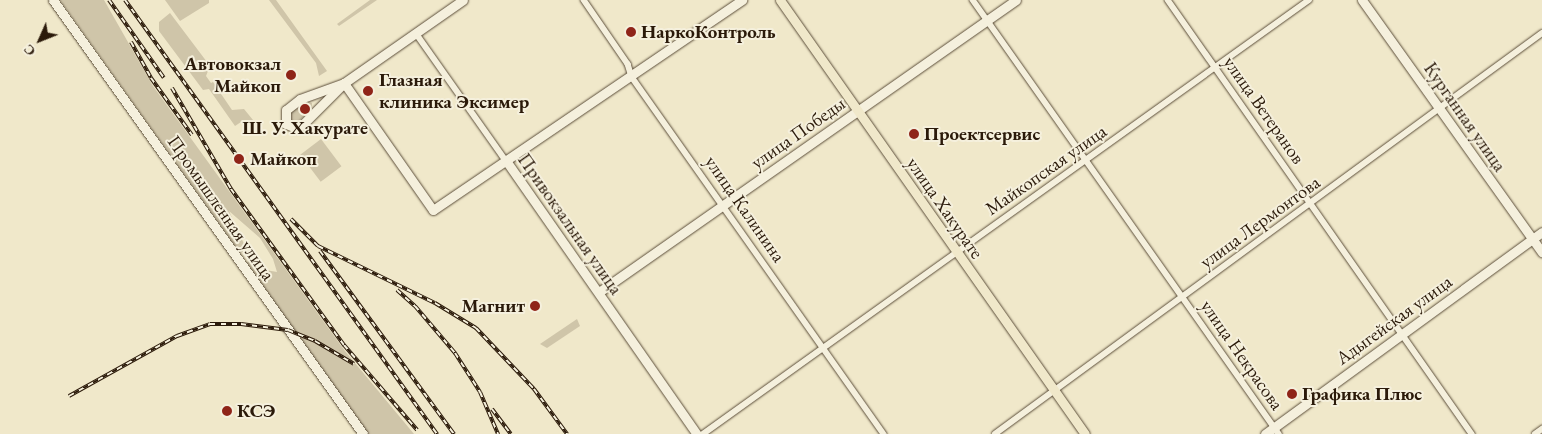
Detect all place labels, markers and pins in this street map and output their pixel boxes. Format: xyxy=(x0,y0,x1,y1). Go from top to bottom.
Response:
place label: НаркоКонтроль xyxy=(641,21,776,43)
marker: НаркоКонтроль xyxy=(625,26,637,38)
place label: Автовокзал Майкоп xyxy=(184,53,281,97)
marker: Автовокзал Майкоп xyxy=(285,69,297,81)
place label: Глазная клиника Эксимер xyxy=(379,69,529,113)
marker: Глазная клиника Эксимер xyxy=(361,84,375,98)
marker: Ш. У. Хакурате xyxy=(299,103,311,115)
place label: Ш. У. Хакурате xyxy=(242,117,368,139)
place label: Проектсервис xyxy=(924,123,1040,145)
marker: Проектсервис xyxy=(908,128,920,140)
place label: Майкоп xyxy=(250,148,317,170)
marker: Майкоп xyxy=(232,152,246,166)
place label: Магнит xyxy=(461,295,525,317)
marker: Магнит xyxy=(529,300,541,312)
place label: Графика Плюс xyxy=(1302,383,1422,405)
marker: Графика Плюс xyxy=(1286,388,1298,400)
place label: КСЭ xyxy=(237,400,275,422)
marker: КСЭ xyxy=(221,405,233,417)

